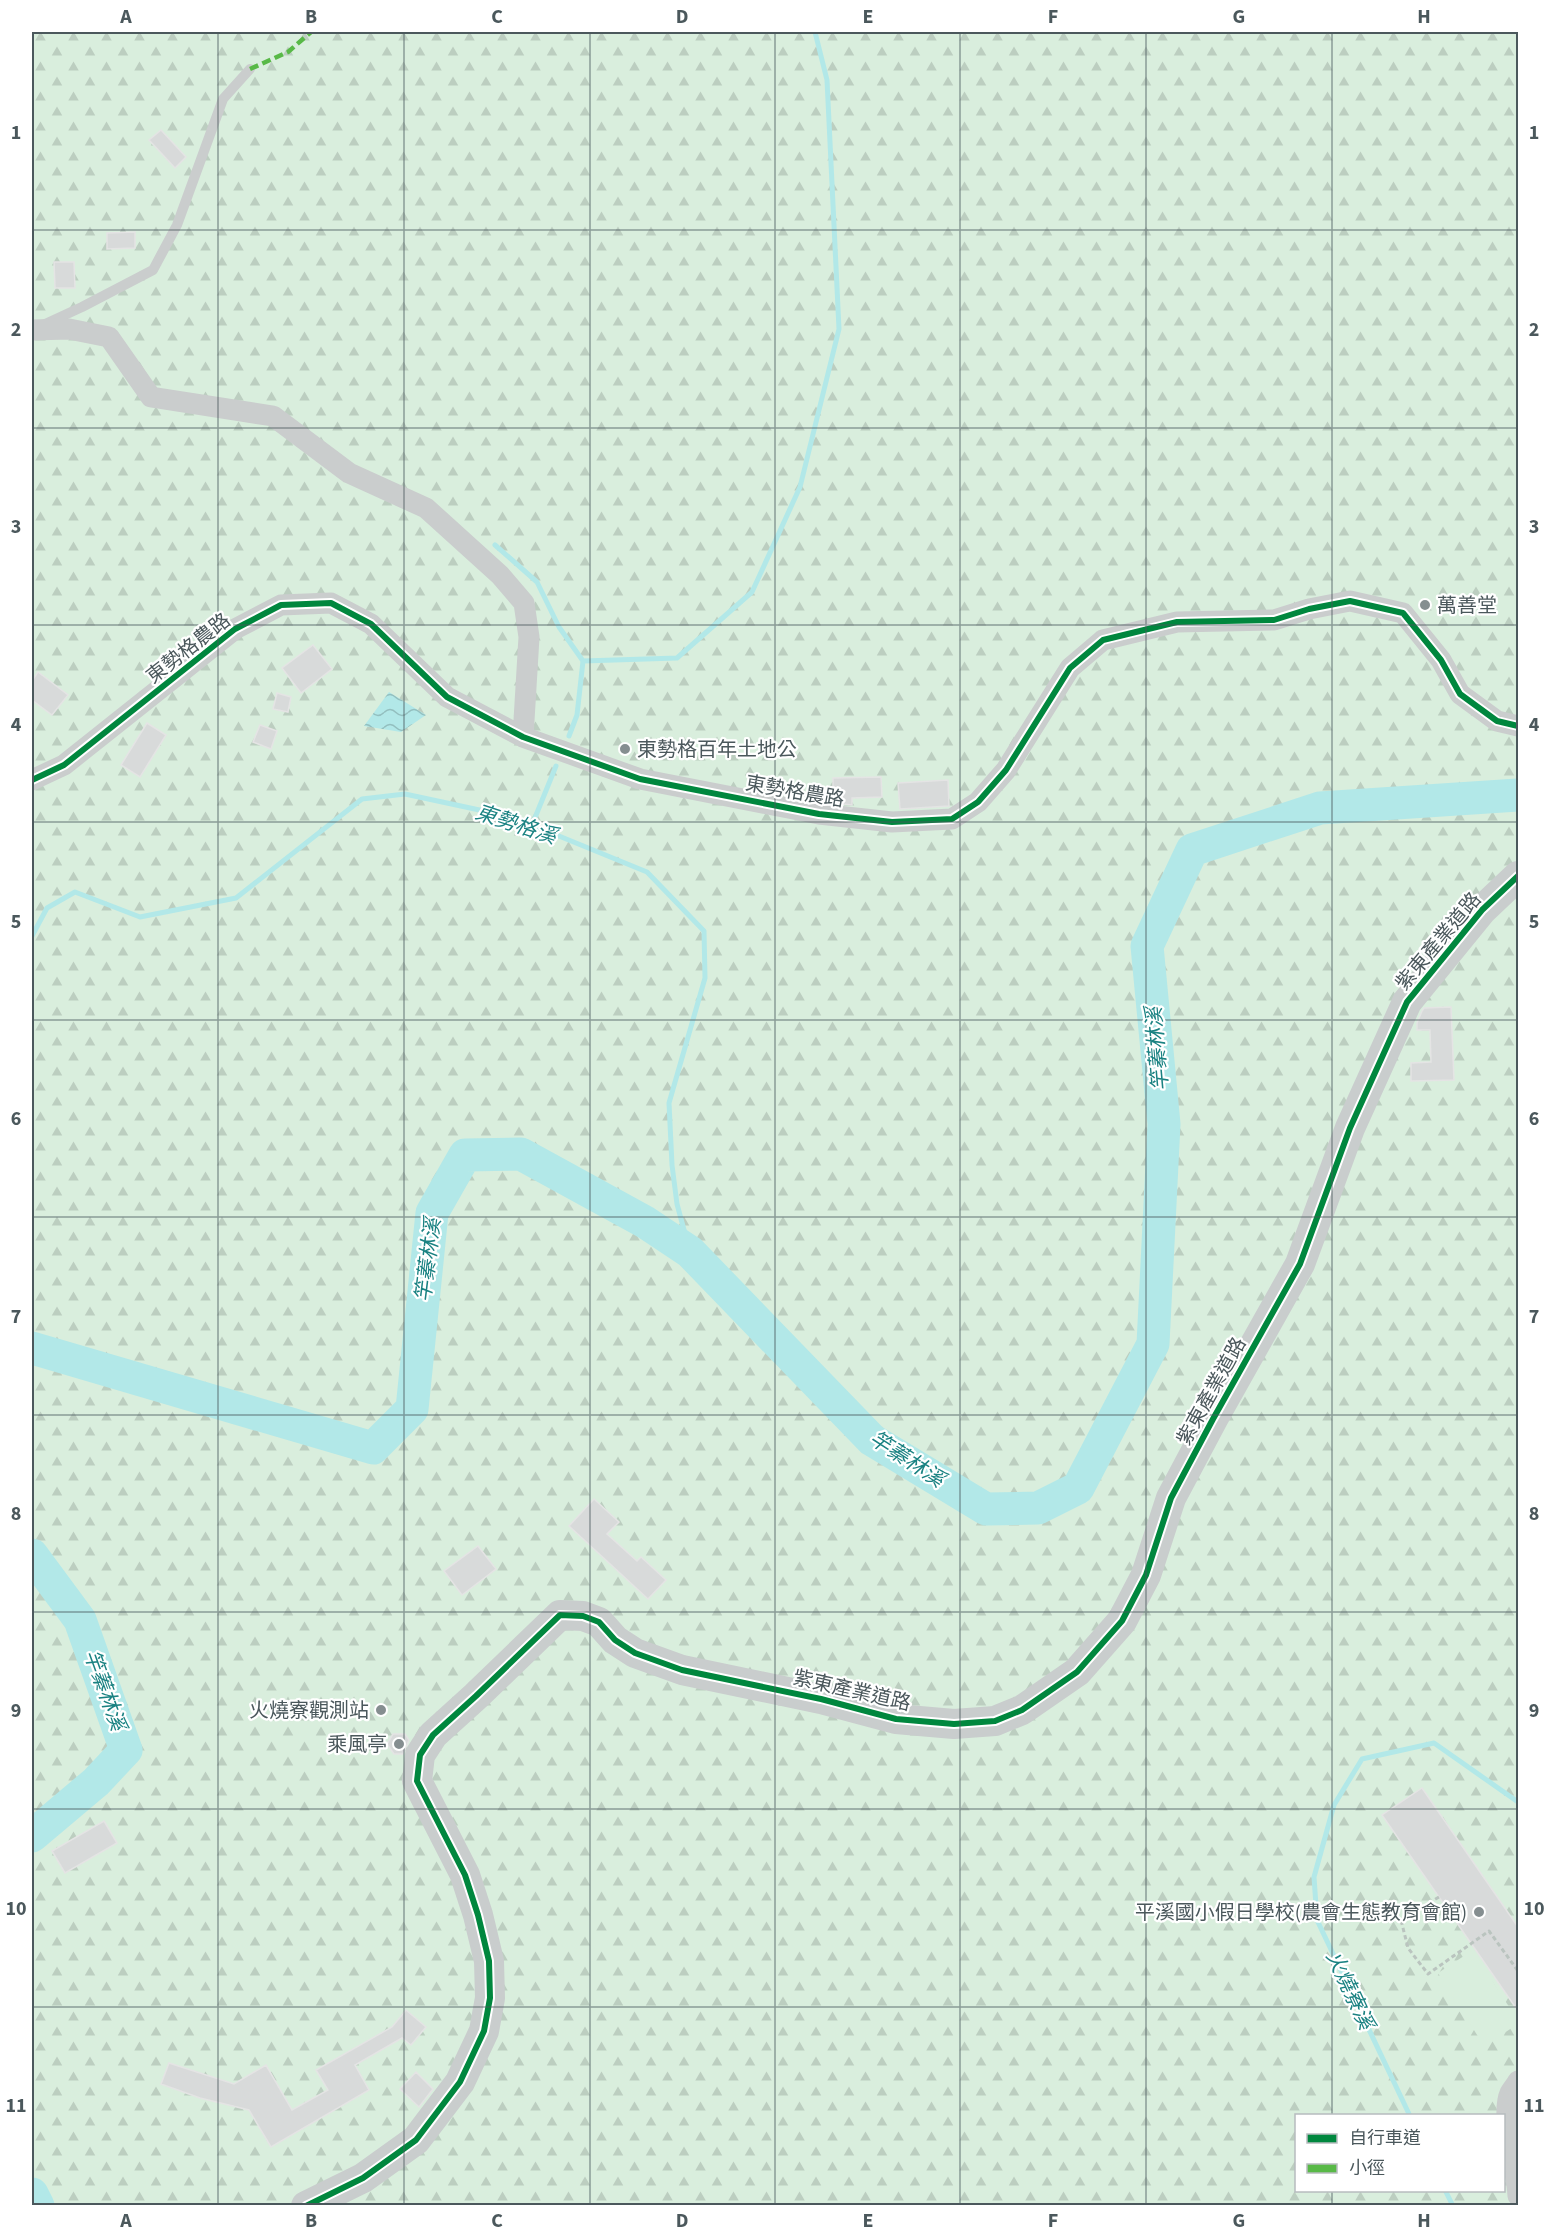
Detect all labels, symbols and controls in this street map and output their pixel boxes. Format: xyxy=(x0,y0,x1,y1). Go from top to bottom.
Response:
text: A xyxy=(119,3,132,31)
text: B xyxy=(305,3,317,31)
text: C xyxy=(491,3,503,31)
text: D xyxy=(676,3,688,31)
text: E xyxy=(863,3,873,31)
text: F xyxy=(1048,3,1058,31)
text: G xyxy=(1233,3,1245,31)
text: H xyxy=(1417,3,1431,31)
text: 1 xyxy=(11,119,21,147)
text: 1 xyxy=(1529,119,1539,147)
text: 2 xyxy=(11,316,21,344)
text: 2 xyxy=(1529,316,1539,344)
text: 3 xyxy=(11,513,21,541)
text: 3 xyxy=(1529,513,1539,541)
place label: 萬善堂 xyxy=(1437,592,1497,620)
marker: 萬善堂 xyxy=(1418,598,1432,612)
street label: 東勢格農路 xyxy=(141,607,237,691)
text: 4 xyxy=(11,711,22,739)
text: 4 xyxy=(1529,711,1540,739)
place label: 東勢格百年土地公 xyxy=(637,736,797,764)
marker: 東勢格百年土地公 xyxy=(618,742,632,756)
street label: 東勢格農路 xyxy=(743,770,846,814)
water label: 東勢格溪 xyxy=(471,797,563,852)
street label: 紫東產業道路 xyxy=(1389,887,1488,997)
text: 5 xyxy=(11,908,21,936)
text: 5 xyxy=(1529,908,1539,936)
water label: 竿蓁林溪 xyxy=(1138,1003,1176,1092)
text: 6 xyxy=(11,1105,21,1133)
text: 6 xyxy=(1529,1105,1539,1133)
water label: 竿蓁林溪 xyxy=(408,1214,448,1304)
text: 7 xyxy=(11,1303,21,1331)
text: 7 xyxy=(1529,1303,1539,1331)
street label: 紫東產業道路 xyxy=(1171,1332,1253,1451)
water label: 竿蓁林溪 xyxy=(864,1424,953,1496)
text: 8 xyxy=(11,1500,21,1528)
text: 8 xyxy=(1529,1500,1539,1528)
water label: 竿蓁林溪 xyxy=(77,1645,134,1737)
street label: 紫東產業道路 xyxy=(790,1664,913,1718)
text: 9 xyxy=(11,1697,21,1725)
place label: 火燒寮觀測站 xyxy=(249,1697,369,1725)
text: 9 xyxy=(1529,1697,1539,1725)
marker: 火燒寮觀測站 xyxy=(374,1703,388,1717)
place label: 乘風亭 xyxy=(327,1731,387,1759)
marker: 乘風亭 xyxy=(392,1737,406,1751)
text: 10 xyxy=(5,1895,27,1923)
text: 10 xyxy=(1523,1895,1545,1923)
place label: 平溪國小假日學校(農會生態教育會館) xyxy=(1135,1899,1467,1927)
marker: 平溪國小假日學校(農會生態教育會館) xyxy=(1472,1905,1486,1919)
water label: 火燒寮溪 xyxy=(1319,1946,1383,2037)
text: 11 xyxy=(5,2092,27,2120)
text: 11 xyxy=(1523,2092,1545,2120)
legend xyxy=(1295,2114,1505,2192)
text: 自行車道 xyxy=(1349,2126,1421,2151)
text: 小徑 xyxy=(1349,2156,1385,2181)
text: A xyxy=(119,2207,132,2235)
text: B xyxy=(305,2207,317,2235)
text: C xyxy=(491,2207,503,2235)
text: D xyxy=(676,2207,688,2235)
text: E xyxy=(863,2207,873,2235)
text: F xyxy=(1048,2207,1058,2235)
text: G xyxy=(1233,2207,1245,2235)
text: H xyxy=(1417,2207,1431,2235)

